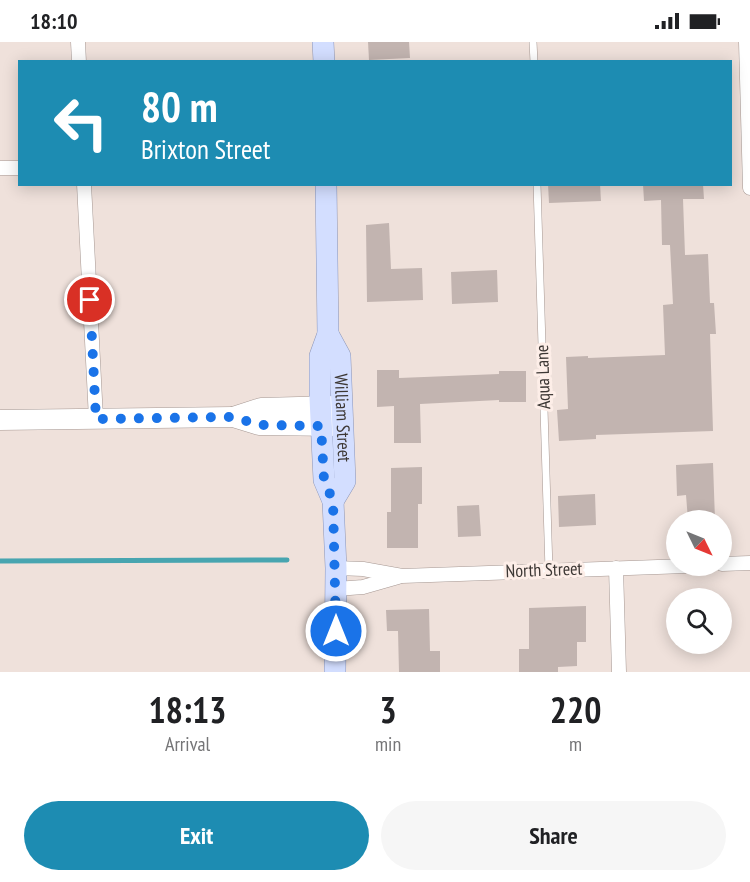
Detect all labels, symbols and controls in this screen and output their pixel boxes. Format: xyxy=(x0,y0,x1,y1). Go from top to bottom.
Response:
text: 18:10 xyxy=(30,7,78,35)
text: 80 m xyxy=(141,79,218,134)
icon: left xyxy=(42,84,120,162)
text: Brixton Street xyxy=(141,132,270,166)
pin xyxy=(64,274,115,325)
icon: arrive xyxy=(73,283,106,316)
street label: Aqua Lane xyxy=(530,344,555,410)
street label: William Street xyxy=(330,373,356,463)
north arrow xyxy=(666,510,732,576)
map controls xyxy=(666,510,732,654)
street label: North Street xyxy=(505,557,583,582)
button: search xyxy=(666,588,732,654)
position arrow xyxy=(304,599,368,663)
text: 18:13 xyxy=(149,686,226,733)
text: 3 xyxy=(379,686,397,733)
text: 220 xyxy=(550,686,601,733)
text: Arrival xyxy=(165,731,210,757)
text: min xyxy=(375,731,401,757)
text: m xyxy=(569,731,582,757)
button: Exit xyxy=(24,801,369,870)
button: Share xyxy=(381,801,726,870)

